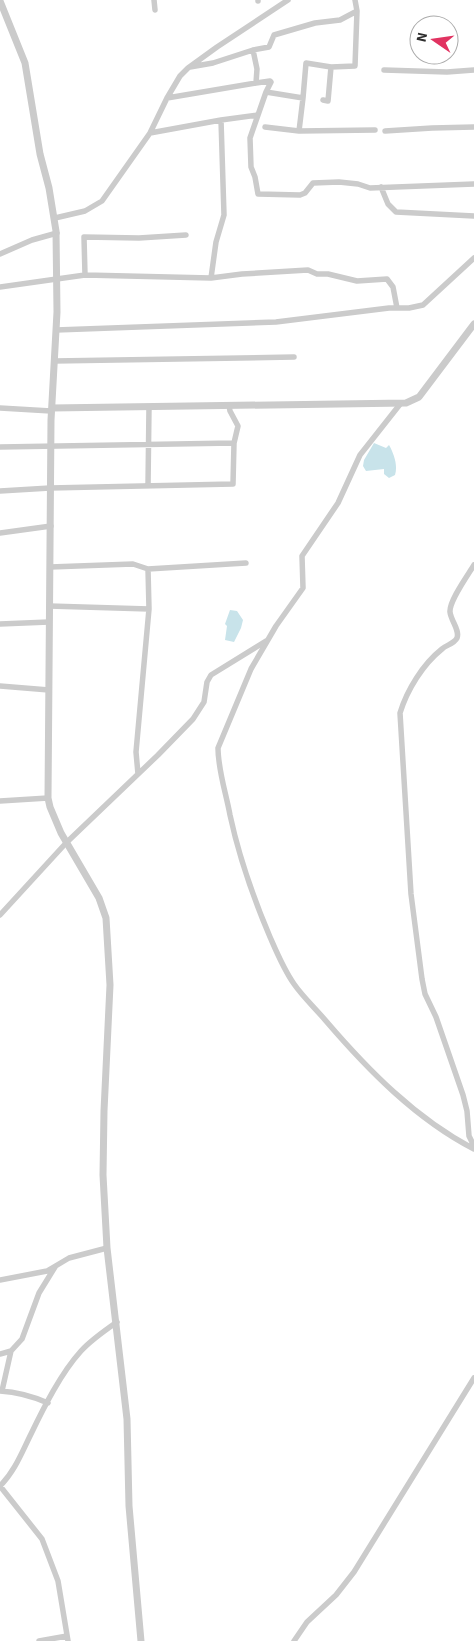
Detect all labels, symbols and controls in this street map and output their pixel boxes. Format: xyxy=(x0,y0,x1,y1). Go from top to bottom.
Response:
north arrow xyxy=(409,15,459,65)
text: N xyxy=(412,31,433,44)

